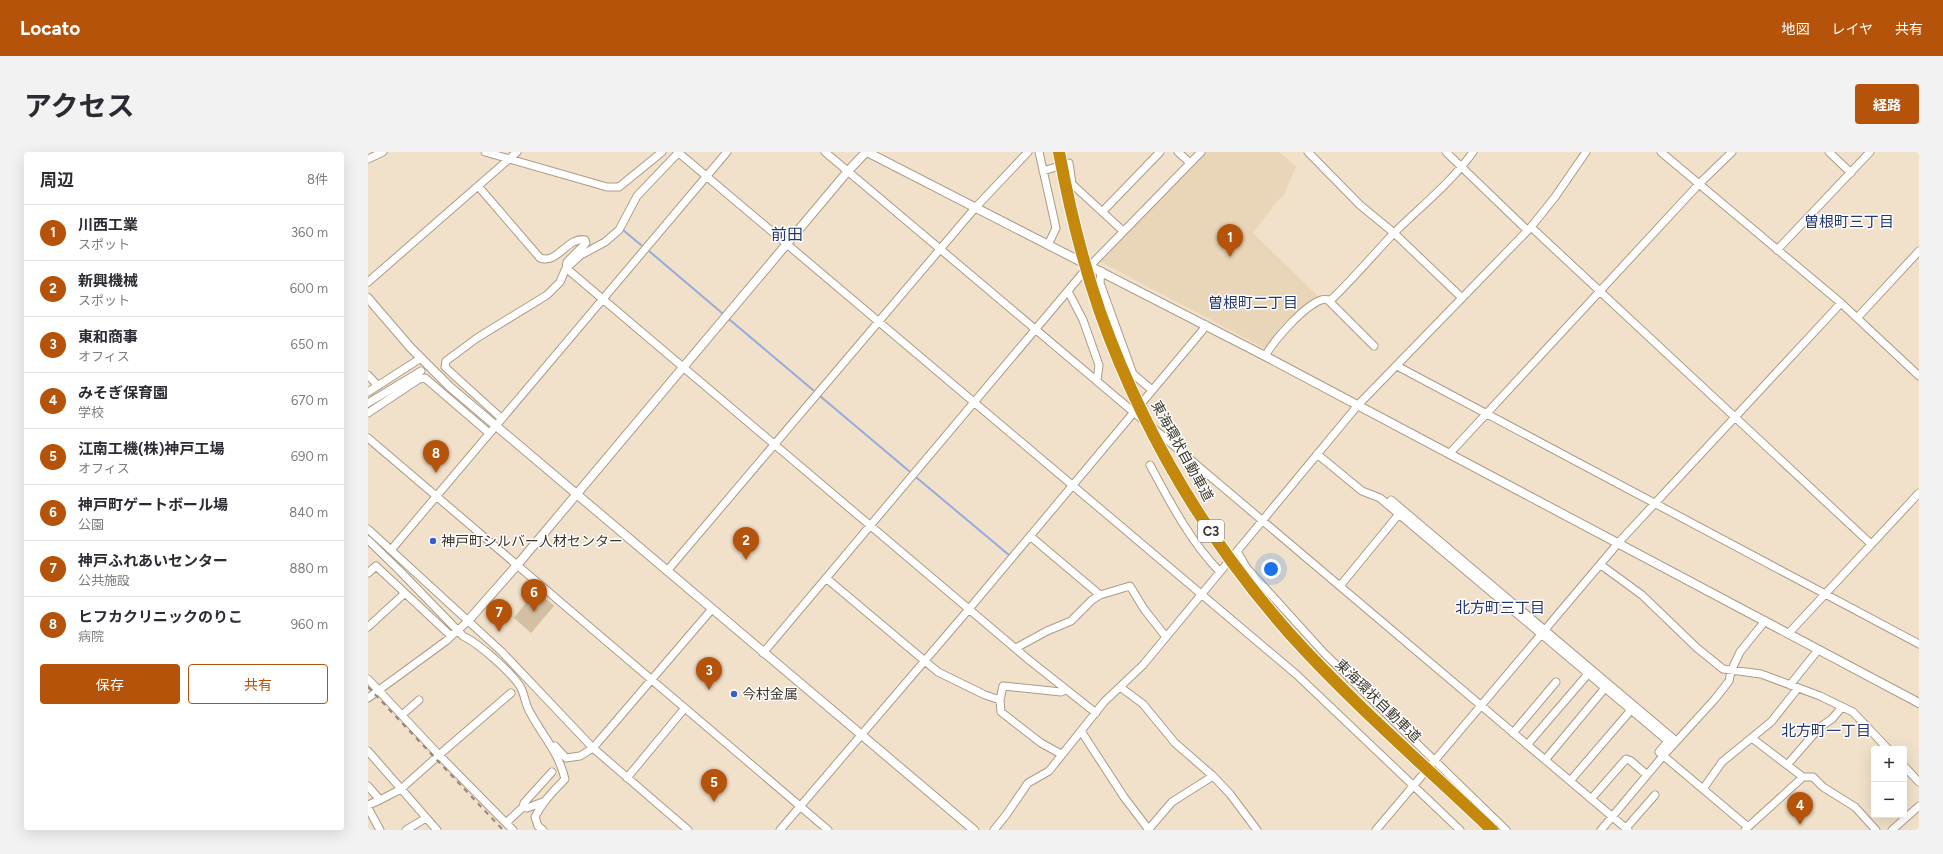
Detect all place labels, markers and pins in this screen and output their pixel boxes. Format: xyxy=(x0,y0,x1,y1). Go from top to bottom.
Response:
pin: 1 xyxy=(1217,224,1243,257)
pin: 8 xyxy=(423,440,449,473)
pin: 2 xyxy=(733,527,759,560)
place label: 神戸町シルバー人材センター xyxy=(441,533,623,550)
marker: 神戸町シルバー人材センター xyxy=(428,536,438,546)
pin: 6 xyxy=(521,579,547,612)
pin: 7 xyxy=(486,599,512,632)
pin: 3 xyxy=(696,657,722,690)
place label: 今村金属 xyxy=(742,686,798,703)
marker: 今村金属 xyxy=(729,689,739,699)
pin: 5 xyxy=(701,769,727,802)
pin: 4 xyxy=(1787,792,1813,825)

